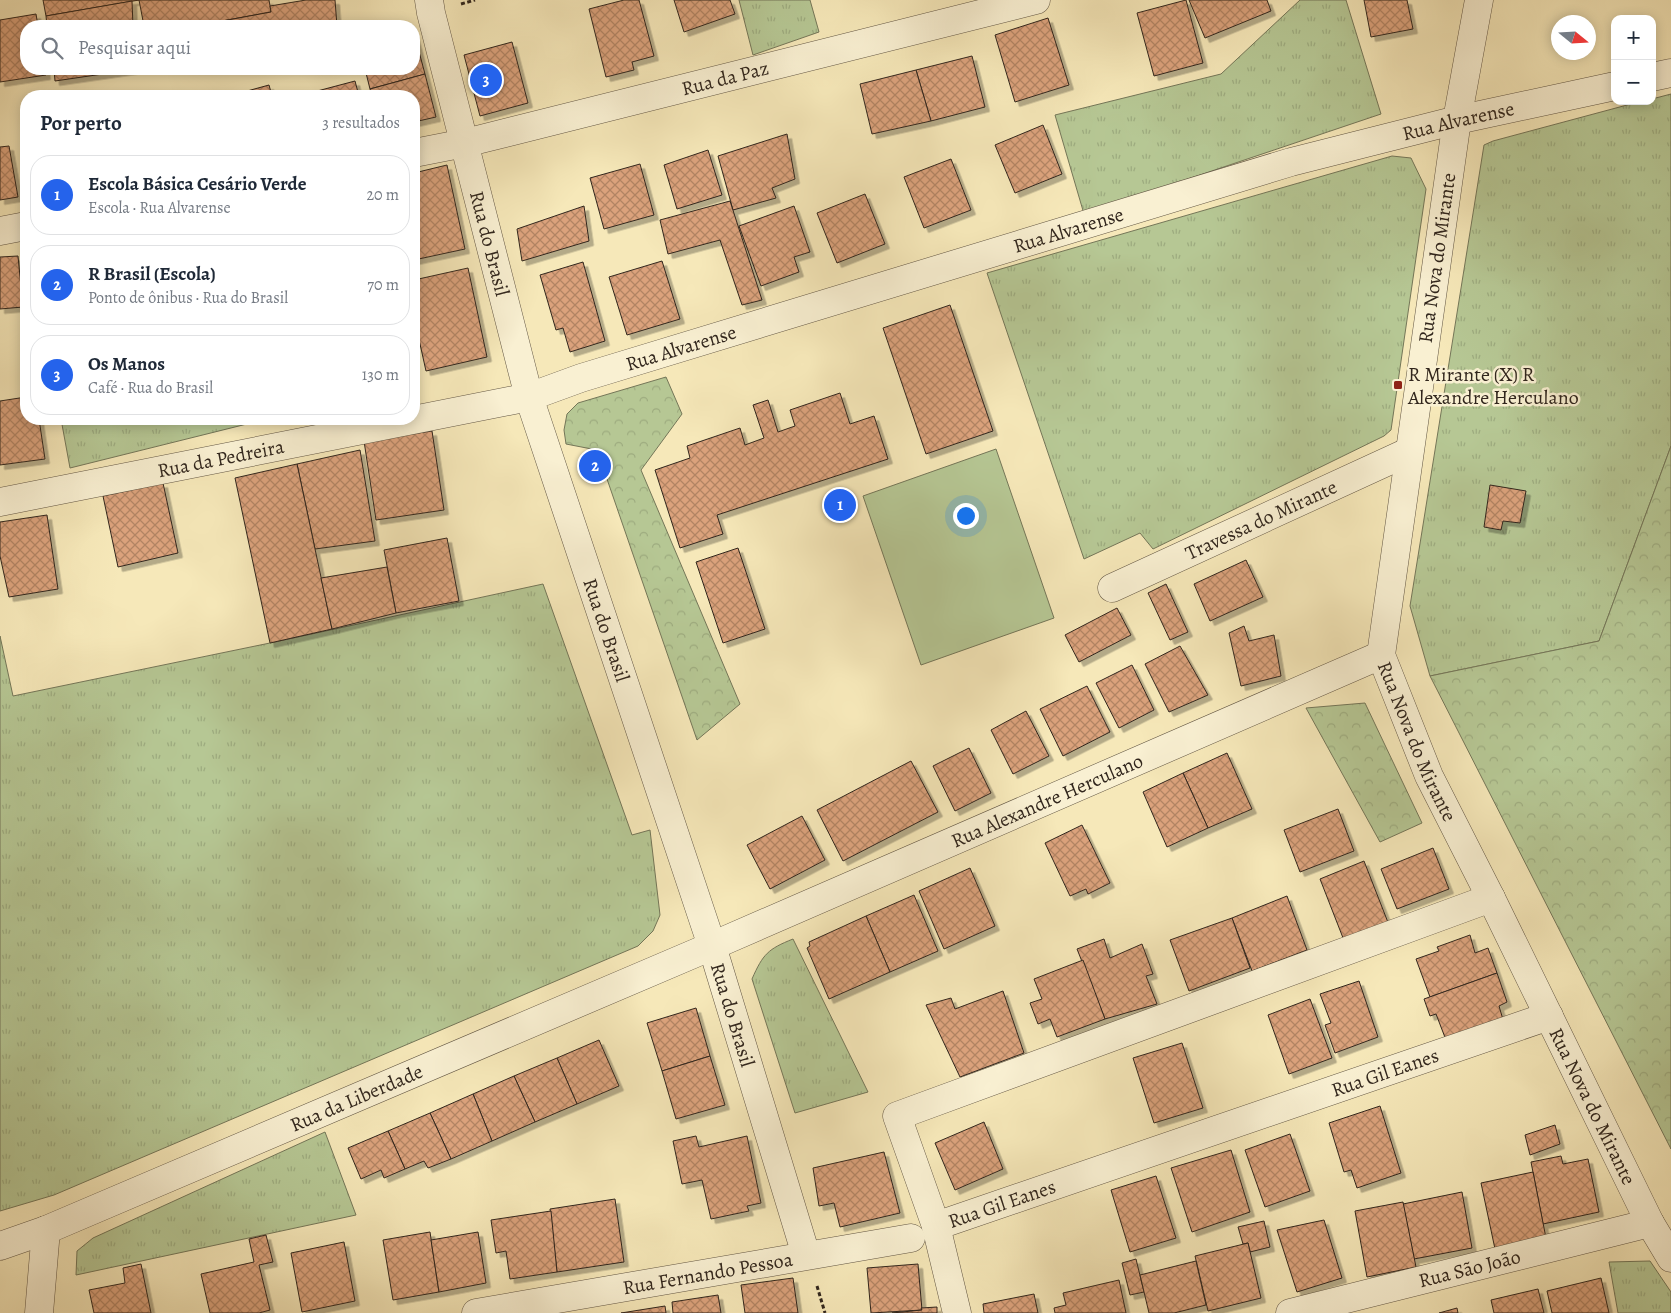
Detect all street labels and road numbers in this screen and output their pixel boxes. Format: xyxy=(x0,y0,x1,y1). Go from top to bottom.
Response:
street label: Rua da Paz xyxy=(679,54,771,102)
street label: Rua Alvarense xyxy=(1399,95,1517,147)
street label: Rua Nova do Mirante xyxy=(1412,171,1462,345)
street label: Rua do Brasil xyxy=(463,188,516,299)
street label: Rua Alvarense xyxy=(1010,200,1127,259)
street label: Rua Alvarense xyxy=(622,318,739,377)
street label: Rua da Pedreira xyxy=(155,432,287,484)
street label: Travessa do Mirante xyxy=(1181,473,1341,566)
street label: Rua do Brasil xyxy=(577,575,636,685)
street label: Rua Nova do Mirante xyxy=(1371,657,1463,826)
street label: Rua Alexandre Herculano xyxy=(947,747,1147,854)
street label: Rua do Brasil xyxy=(704,959,762,1070)
street label: Rua Nova do Mirante xyxy=(1543,1023,1643,1189)
street label: Rua Gil Eanes xyxy=(1328,1041,1442,1103)
street label: Rua da Liberdade xyxy=(286,1057,427,1138)
street label: Rua Gil Eanes xyxy=(944,1173,1059,1234)
street label: Rua São João xyxy=(1416,1242,1523,1294)
street label: Rua Fernando Pessoa xyxy=(620,1245,795,1301)

